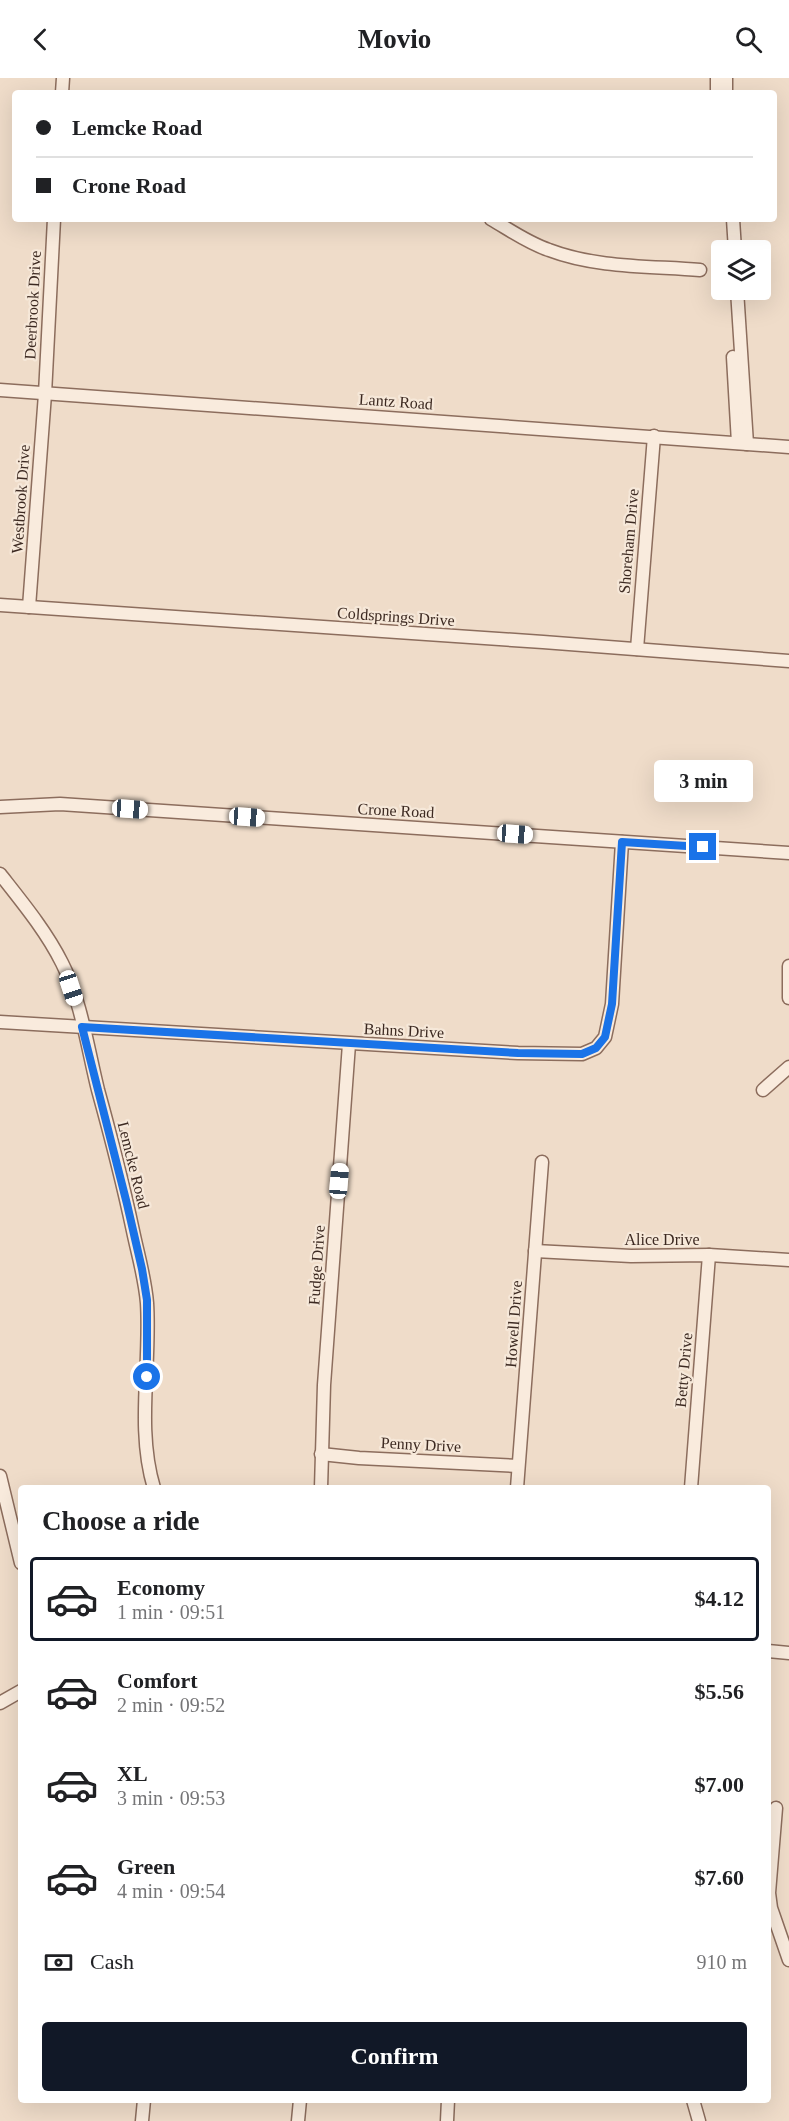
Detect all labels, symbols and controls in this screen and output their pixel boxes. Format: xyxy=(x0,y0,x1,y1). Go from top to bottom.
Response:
icon: back xyxy=(24,23,57,56)
icon: search xyxy=(732,23,765,56)
text: Movio xyxy=(358,24,431,54)
text: Lemcke Road xyxy=(72,115,202,140)
text: Crone Road xyxy=(72,173,186,198)
map controls xyxy=(711,240,771,300)
button: layers xyxy=(711,240,771,300)
street label: Deerbrook Drive xyxy=(21,250,44,360)
street label: Lantz Road xyxy=(358,390,434,413)
street label: Westbrook Drive xyxy=(8,444,33,554)
street label: Shoreham Drive xyxy=(615,488,642,594)
street label: Coldsprings Drive xyxy=(337,604,455,630)
callout: 3 min xyxy=(654,760,752,802)
text: 3 min xyxy=(679,770,728,792)
car xyxy=(111,799,149,819)
street label: Crone Road xyxy=(357,800,435,821)
car xyxy=(228,807,266,827)
car xyxy=(496,824,534,844)
route end xyxy=(689,833,716,860)
car xyxy=(57,968,85,1008)
street label: Bahns Drive xyxy=(363,1020,445,1041)
street label: Lemcke Road xyxy=(114,1120,153,1210)
car xyxy=(328,1162,350,1200)
street label: Fudge Drive xyxy=(305,1224,329,1306)
street label: Alice Drive xyxy=(624,1231,700,1248)
street label: Howell Drive xyxy=(502,1280,525,1368)
street label: Betty Drive xyxy=(672,1332,696,1408)
route start xyxy=(133,1363,160,1390)
street label: Penny Drive xyxy=(380,1434,462,1456)
text: Choose a ride xyxy=(42,1506,200,1536)
icon: car xyxy=(45,1572,99,1626)
text: Economy xyxy=(117,1575,205,1600)
text: $4.12 xyxy=(695,1586,744,1611)
text: 1 min · 09:51 xyxy=(117,1601,225,1623)
icon: car xyxy=(45,1665,99,1719)
text: Comfort xyxy=(117,1668,198,1693)
text: $5.56 xyxy=(695,1679,744,1704)
text: 2 min · 09:52 xyxy=(117,1694,225,1716)
icon: car xyxy=(45,1758,99,1812)
text: XL xyxy=(117,1761,148,1786)
text: $7.00 xyxy=(695,1772,744,1797)
text: 3 min · 09:53 xyxy=(117,1787,225,1809)
icon: car xyxy=(45,1851,99,1905)
text: Green xyxy=(117,1854,175,1879)
text: $7.60 xyxy=(695,1865,744,1890)
text: 4 min · 09:54 xyxy=(117,1880,225,1902)
icon: cash xyxy=(42,1946,75,1979)
text: Cash xyxy=(90,1949,134,1974)
text: 910 m xyxy=(696,1951,747,1973)
button: Confirm xyxy=(42,2022,747,2091)

